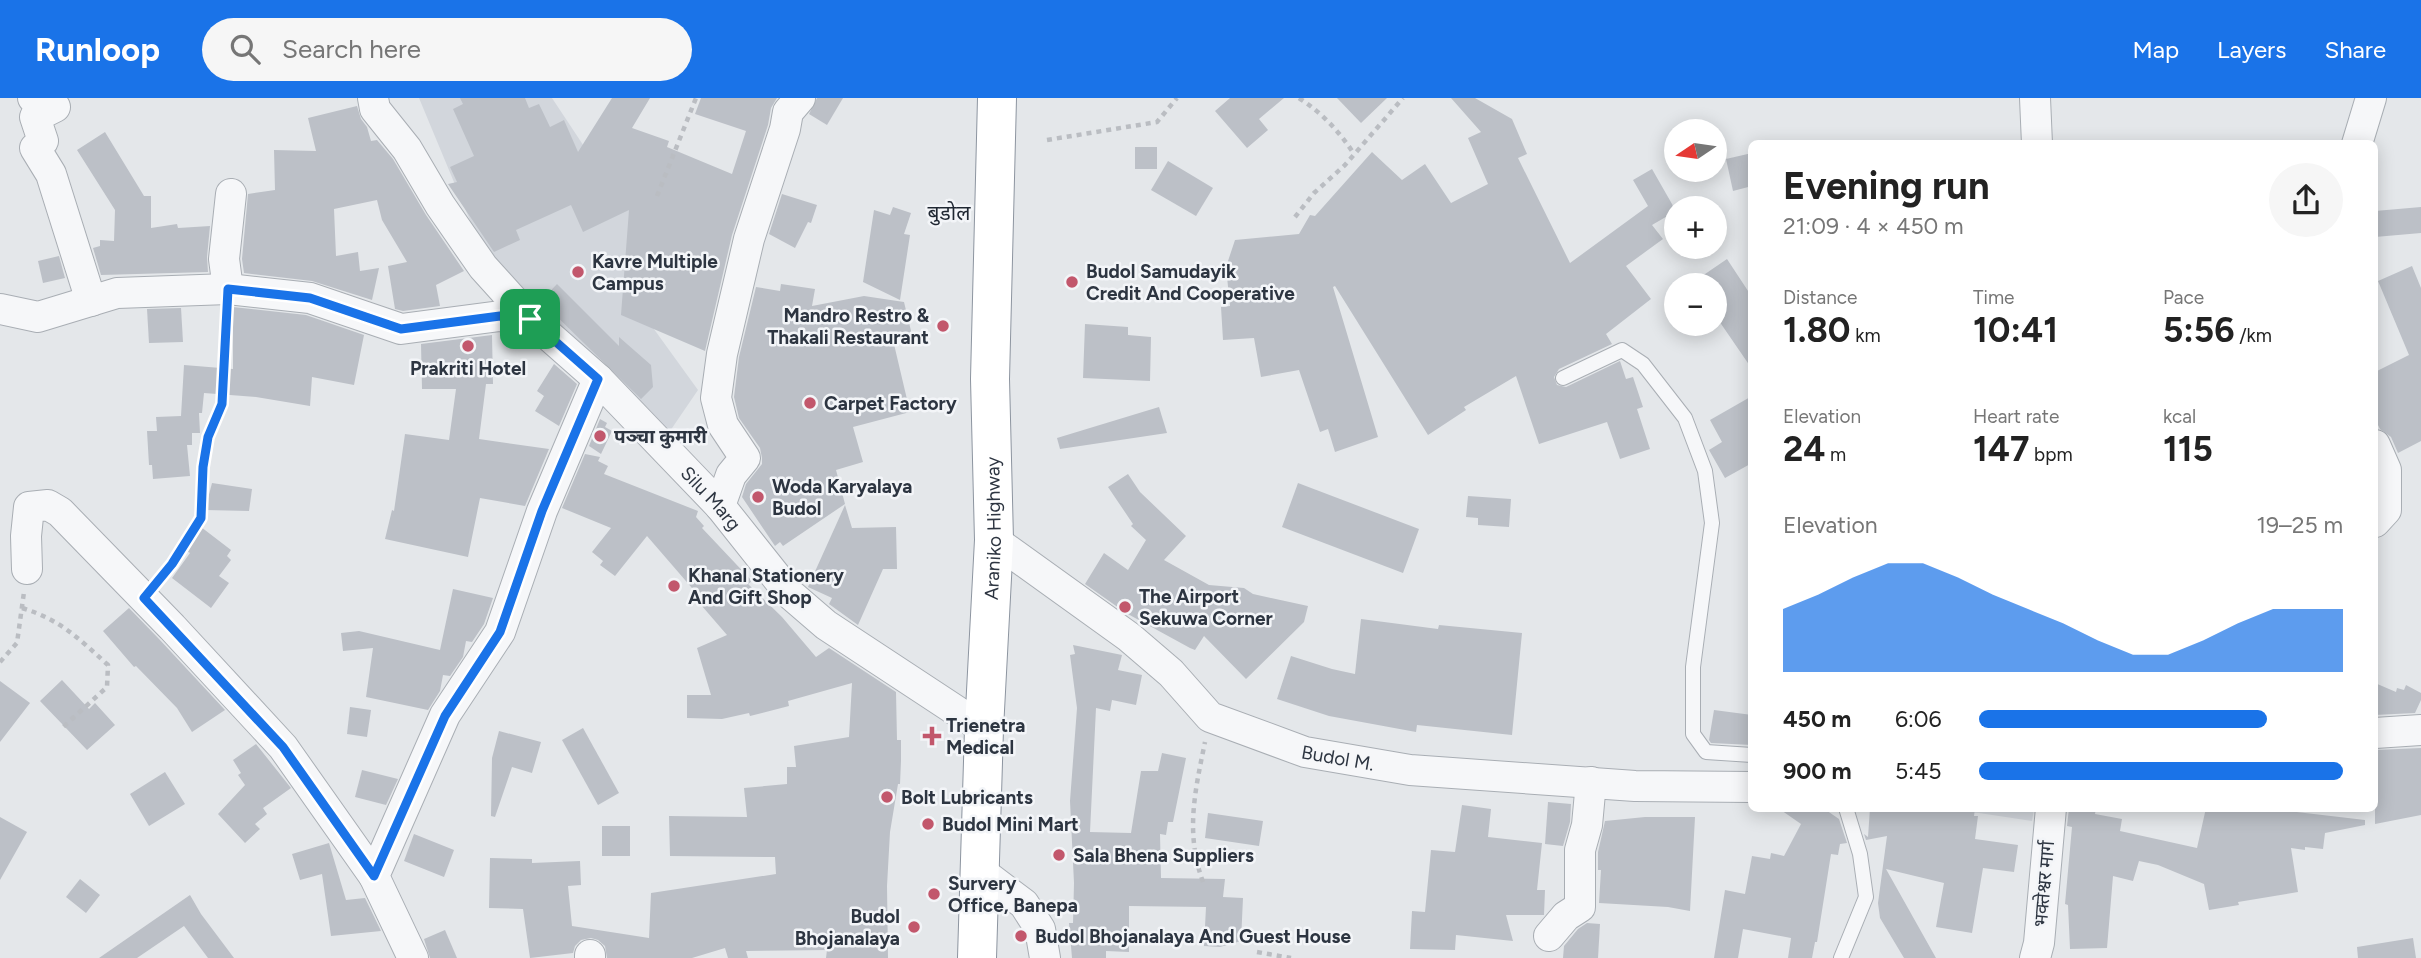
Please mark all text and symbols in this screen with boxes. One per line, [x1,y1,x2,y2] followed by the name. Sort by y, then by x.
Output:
[202,18,692,81] search box
[35,30,160,69] text: Runloop
[226,30,264,68] icon: search
[282,33,421,65] text: Search here
[2132,35,2179,64] text: Map
[2217,35,2286,64] text: Layers
[2324,35,2386,64] text: Share
[1664,119,1727,182] north arrow
[1664,119,1727,336] map controls
[1783,163,1990,209] text: Evening run
[2269,163,2343,237] button: share
[1664,196,1727,259] button: +
[928,200,971,226] district label: बुडोल
[1783,212,1964,240] text: 21:09 · 4 × 450 m
[592,250,718,295] place label: Kavre Multiple Campus
[1086,260,1295,305] place label: Budol Samudayik Credit And Cooperative
[570,264,586,280] marker: Kavre Multiple Campus
[1664,273,1727,336] button: −
[1064,274,1080,290] marker: Budol Samudayik Credit And Cooperative
[1783,286,1857,309] text: Distance
[1973,286,2014,309] text: Time
[2163,286,2204,309] text: Pace
[500,289,560,349] pin
[511,300,549,338] icon: arrive
[767,304,930,349] place label: Mandro Restro & Thakali Restaurant
[1783,309,1851,351] text: 1.80
[1973,309,2058,351] text: 10:41
[2163,309,2235,351] text: 5:56
[935,318,951,334] marker: Mandro Restro & Thakali Restaurant
[1851,324,1881,347] text: km
[2235,324,2272,347] text: /km
[460,338,476,354] marker: Prakriti Hotel
[410,357,526,380] place label: Prakriti Hotel
[824,392,957,415] place label: Carpet Factory
[802,395,818,411] marker: Carpet Factory
[1783,405,1861,428] text: Elevation
[1973,405,2059,428] text: Heart rate
[2163,405,2196,428] text: kcal
[614,425,707,449] place label: पञ्चा कुमारी
[592,428,608,444] marker: पञ्चा कुमारी
[1783,428,1825,470] text: 24
[1973,428,2029,470] text: 147
[2163,428,2213,470] text: 115
[1825,443,1846,466] text: m
[2029,443,2073,466] text: bpm
[979,456,1006,601] street label: Araniko Highway
[676,461,746,535] street label: Silu Marg
[772,475,912,520] place label: Woda Karyalaya Budol
[750,489,766,505] marker: Woda Karyalaya Budol
[1783,511,1878,539] text: Elevation
[2256,511,2343,539] text: 19–25 m
[688,564,844,609] place label: Khanal Stationery And Gift Shop
[666,578,682,594] marker: Khanal Stationery And Gift Shop
[1139,585,1273,630] place label: The Airport Sekuwa Corner
[1117,599,1133,615] marker: The Airport Sekuwa Corner
[1783,705,1851,733] text: 450 m
[1895,705,1942,733] text: 6:06
[946,714,1025,759] place label: Trienetra Medical
[924,728,940,744] marker: Trienetra Medical
[1300,740,1376,775] street label: Budol M.
[1783,757,1852,785] text: 900 m
[1895,757,1942,785] text: 5:45
[901,786,1033,809] place label: Bolt Lubricants
[879,789,895,805] marker: Bolt Lubricants
[942,813,1079,836] place label: Budol Mini Mart
[920,816,936,832] marker: Budol Mini Mart
[2029,839,2059,928] street label: भक्तेश्वर मार्ग
[1073,844,1254,867] place label: Sala Bhena Suppliers
[1051,847,1067,863] marker: Sala Bhena Suppliers
[948,872,1078,917] place label: Survery Office, Banepa
[926,886,942,902] marker: Survery Office, Banepa
[795,905,900,950] place label: Budol Bhojanalaya
[906,919,922,935] marker: Budol Bhojanalaya
[1035,925,1351,948] place label: Budol Bhojanalaya And Guest House
[1013,928,1029,944] marker: Budol Bhojanalaya And Guest House

